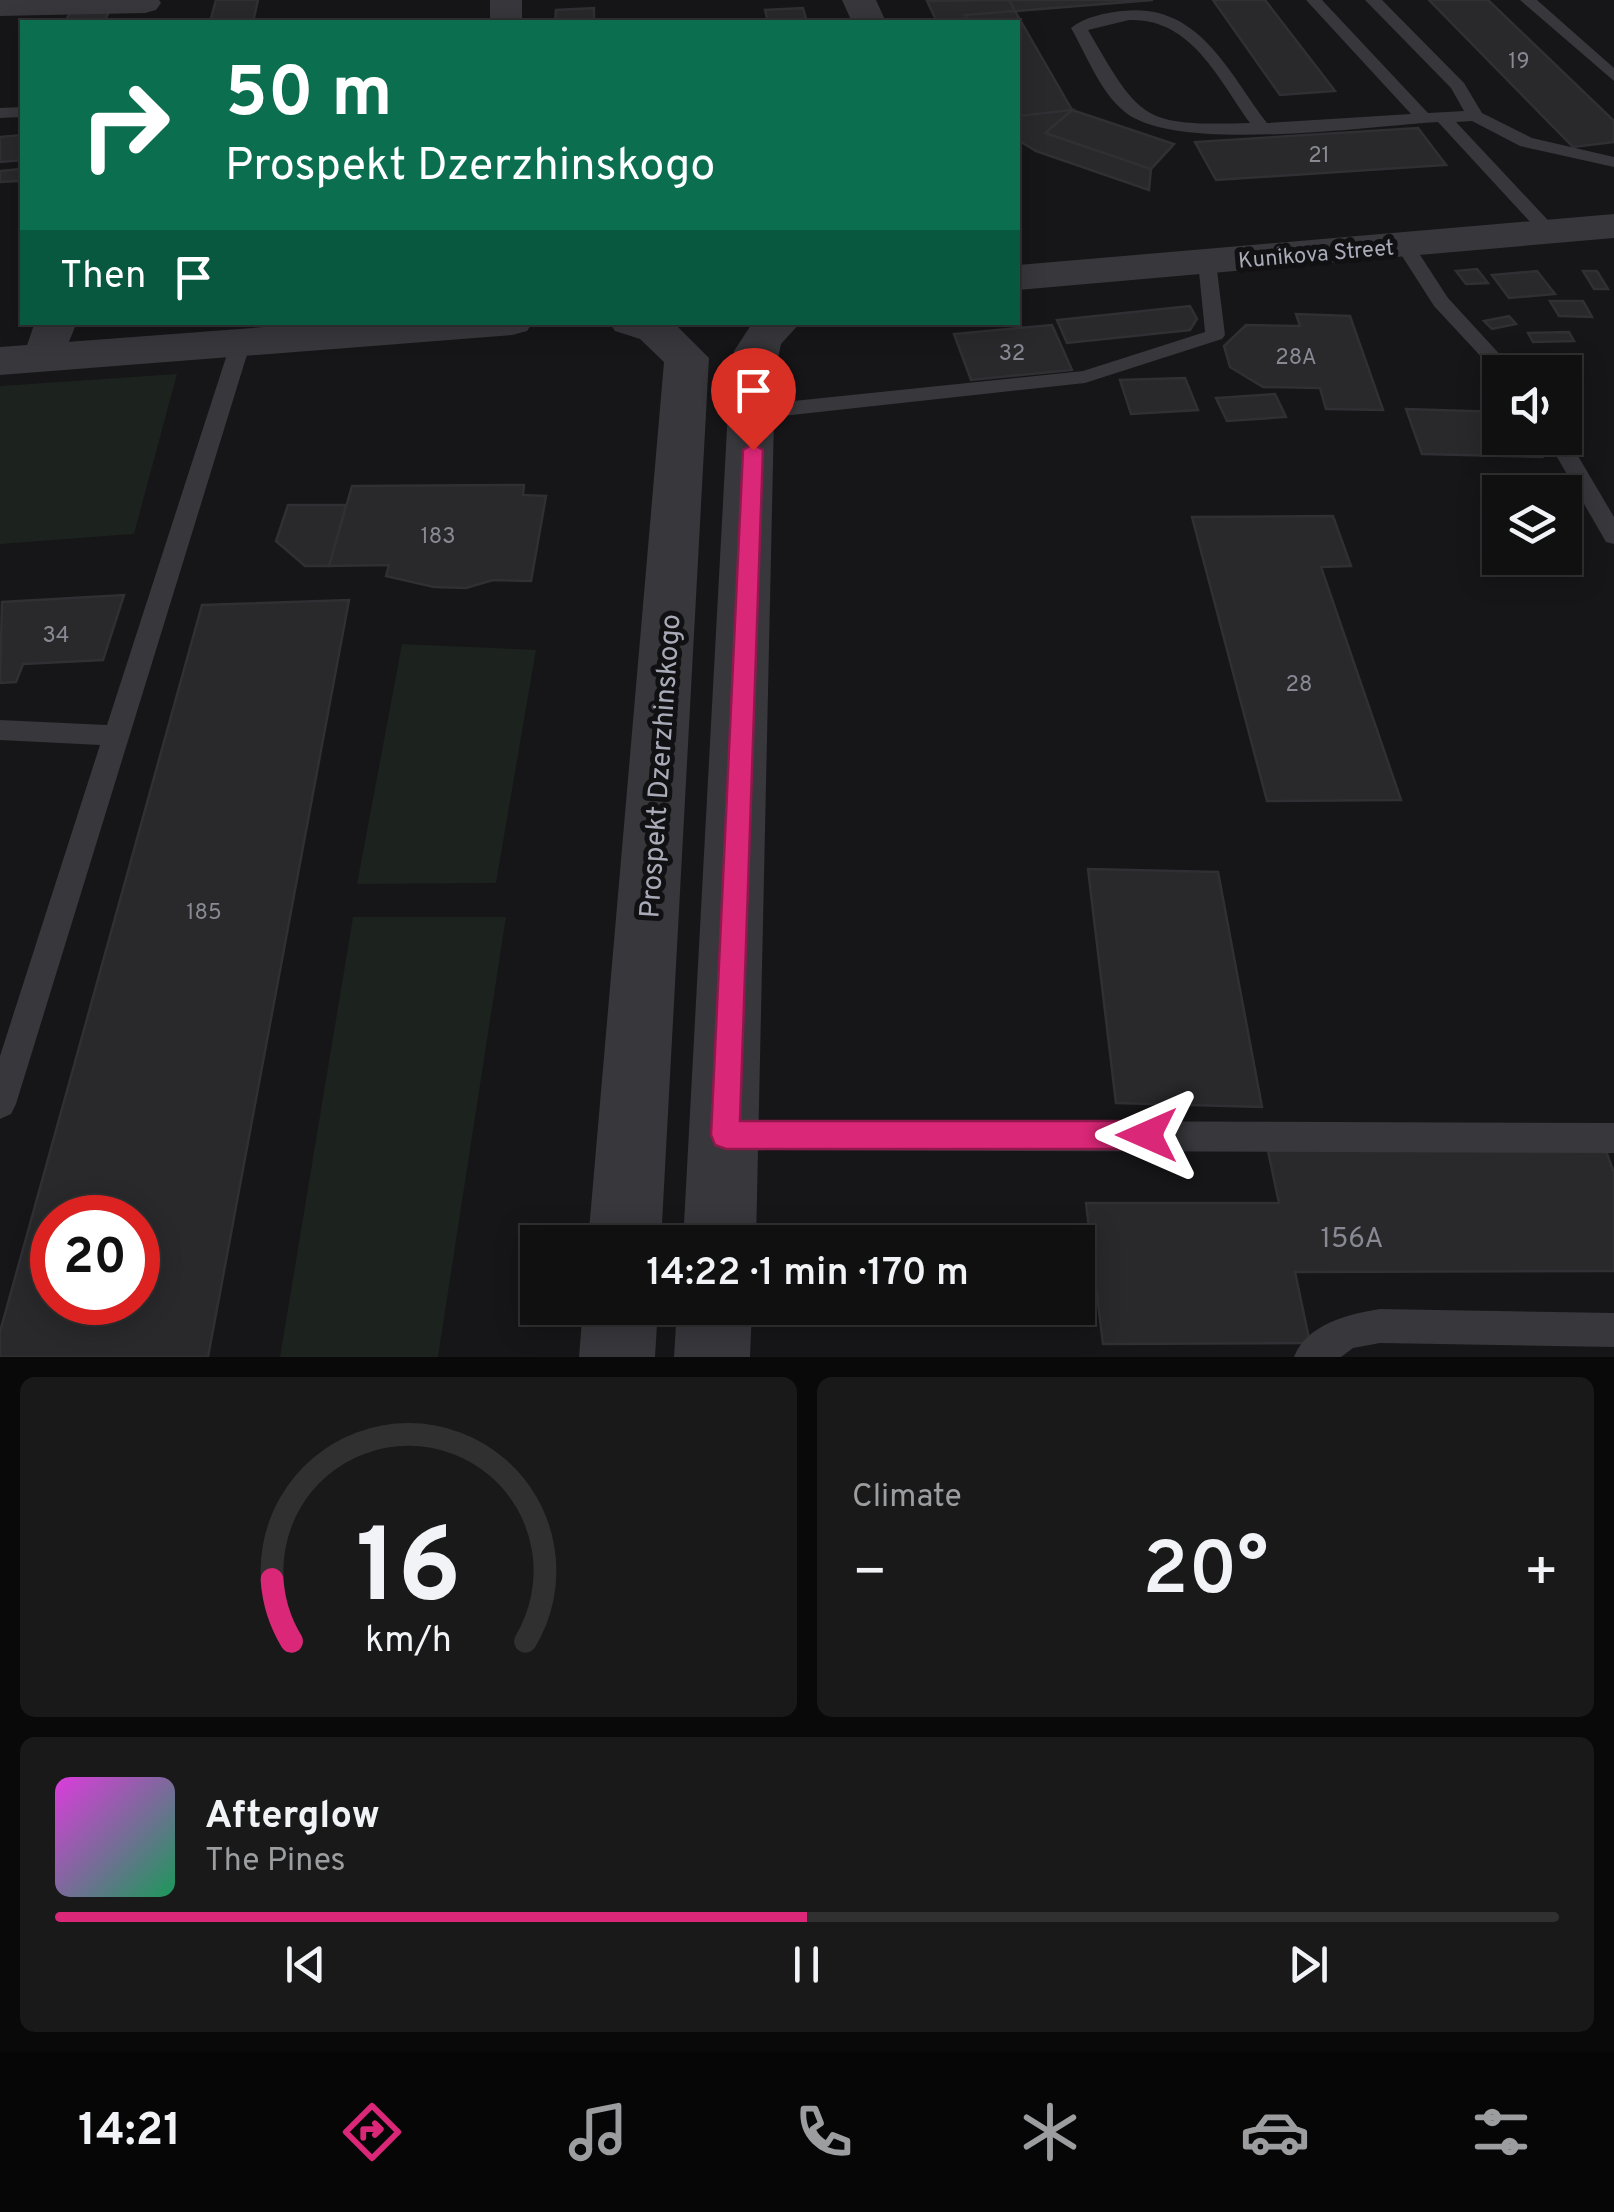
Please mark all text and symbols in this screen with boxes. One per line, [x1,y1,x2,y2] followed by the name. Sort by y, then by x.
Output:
[1508,49,1530,76] house number: 19
[225,52,392,141] text: 50 m
[60,60,190,190] icon: right
[225,139,715,196] text: Prospekt Dzerzhinskogo
[1308,143,1330,170] house number: 21
[1237,235,1395,276] street label: Kunikova Street
[166,250,221,305] icon: arrive
[60,253,146,302] text: Then
[999,341,1025,368] house number: 32
[1275,345,1317,372] house number: 28А
[711,348,796,451] pin
[1482,355,1582,575] map controls
[1482,355,1582,455] button: sound
[726,363,781,418] icon: arrive
[1482,475,1582,575] button: layers
[421,524,455,551] house number: 183
[633,613,691,920] street label: Prospekt Dzerzhinskogo
[43,623,69,650] house number: 34
[1286,672,1312,699] house number: 28
[186,900,222,927] house number: 185
[1095,1083,1199,1187] position arrow
[30,1195,160,1325] speed limit sign: 20
[1321,1222,1384,1258] house number: 156А
[646,1250,969,1299] text: 14:22 · 1 min · 170 m
[852,1478,962,1518] text: Climate
[356,1507,461,1639] text: 16
[1143,1526,1268,1621] text: 20°
[852,1540,887,1610] text: −
[1524,1540,1559,1610] text: +
[365,1619,452,1665] text: km/h
[205,1793,380,1842] text: Afterglow
[205,1842,346,1882] text: The Pines
[278,1937,333,1992] icon: previous
[779,1937,834,1992] icon: pause
[1281,1937,1336,1992] icon: next
[337,2097,407,2167] icon: directions
[563,2097,633,2167] icon: music
[789,2097,859,2167] icon: phone
[1015,2097,1085,2167] icon: climate
[1240,2097,1310,2167] icon: car
[1466,2097,1536,2167] icon: filters
[78,2104,181,2161] text: 14:21

